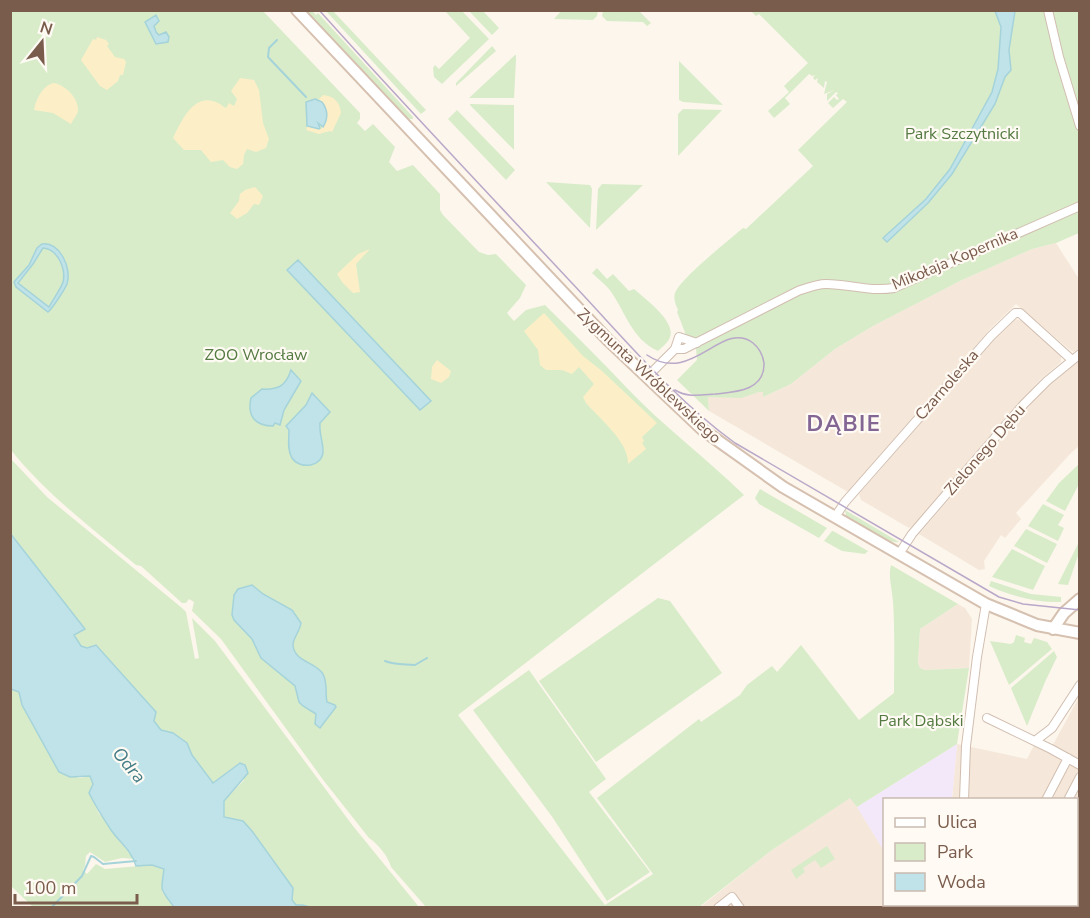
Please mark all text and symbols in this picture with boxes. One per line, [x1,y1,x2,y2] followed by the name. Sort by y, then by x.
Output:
[12,12,72,72] north arrow
[37,16,55,41] text: N
[905,123,1019,145] park label: Park Szczytnicki
[888,222,1022,296] street label: Mikołaja Kopernika
[572,303,726,449] street label: Zygmunta Wróblewskiego
[204,344,308,366] park label: ZOO Wrocław
[910,345,984,425] street label: Czarnoleska
[939,400,1031,500] street label: Zielonego Dębu
[807,409,881,439] district label: DĄBIE
[878,710,964,732] park label: Park Dąbski
[107,742,151,788] water label: Odra
[883,798,1078,906] legend
[937,810,977,834] text: Ulica
[937,840,974,864] text: Park
[15,867,136,905] scale bar
[937,870,986,894] text: Woda
[24,876,76,900] text: 100 m

